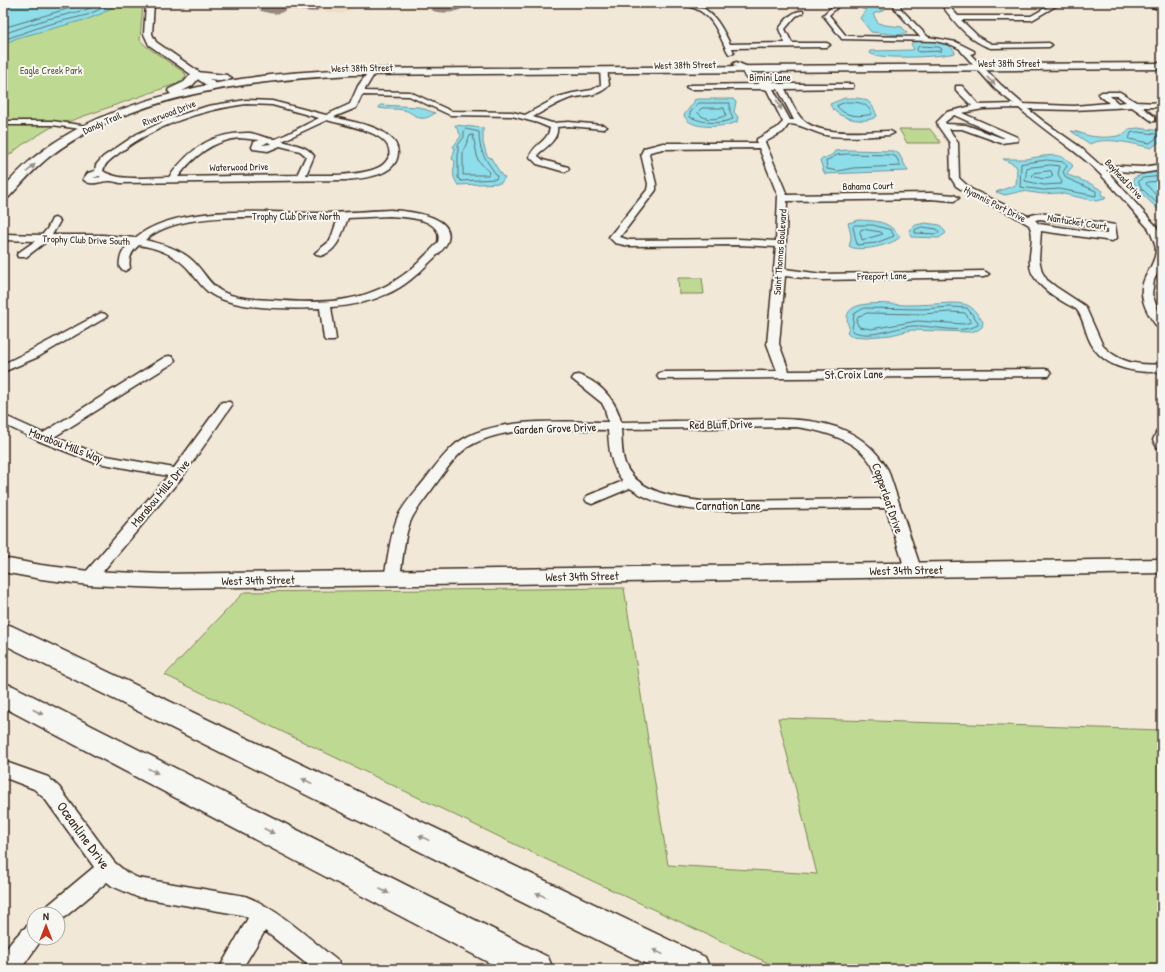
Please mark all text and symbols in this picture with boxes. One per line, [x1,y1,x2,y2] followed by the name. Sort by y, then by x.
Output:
[978,57,1040,70] street label: West 38th Street
[654,58,717,72] street label: West 38th Street
[331,61,394,75] street label: West 38th Street
[20,64,82,77] park label: Eagle Creek Park
[749,71,791,84] street label: Bimini Lane
[986,76,996,86] one-way arrow
[140,97,198,129] street label: Riverwood Drive
[775,100,782,111] one-way arrow
[81,109,124,137] street label: Dandy Trail
[1102,156,1146,202] street label: Bayhead Drive
[209,160,269,174] street label: Waterwood Drive
[26,163,36,173] one-way arrow
[842,179,894,193] street label: Bahama Court
[962,183,1028,225] street label: Hyannis Port Drive
[771,208,789,295] street label: Saint Thomas Boulevard
[252,210,340,223] street label: Trophy Club Drive North
[1046,211,1108,233] street label: Nantucket Court
[42,232,130,248] street label: Trophy Club Drive South
[856,269,907,283] street label: Freeport Lane
[825,365,884,383] street label: St Croix Lane
[689,415,753,433] street label: Red Bluff Drive
[513,418,597,438] street label: Garden Grove Drive
[27,423,105,467] street label: Marabou Mills Way
[127,455,193,530] street label: Marabou Mills Drive
[868,461,908,536] street label: Copperleaf Drive
[695,497,761,514] street label: Carnation Lane
[869,561,944,579] street label: West 34th Street
[545,567,620,585] street label: West 34th Street
[221,571,296,589] street label: West 34th Street
[32,708,43,715] one-way arrow
[147,768,159,774] one-way arrow
[301,778,313,784] one-way arrow
[53,797,115,873] street label: Oceanline Drive
[263,828,274,834] one-way arrow
[418,835,430,841] one-way arrow
[378,887,390,894] one-way arrow
[535,892,547,898] one-way arrow
[26,906,66,946] north arrow
[43,909,49,923] text: N
[652,949,663,955] one-way arrow

